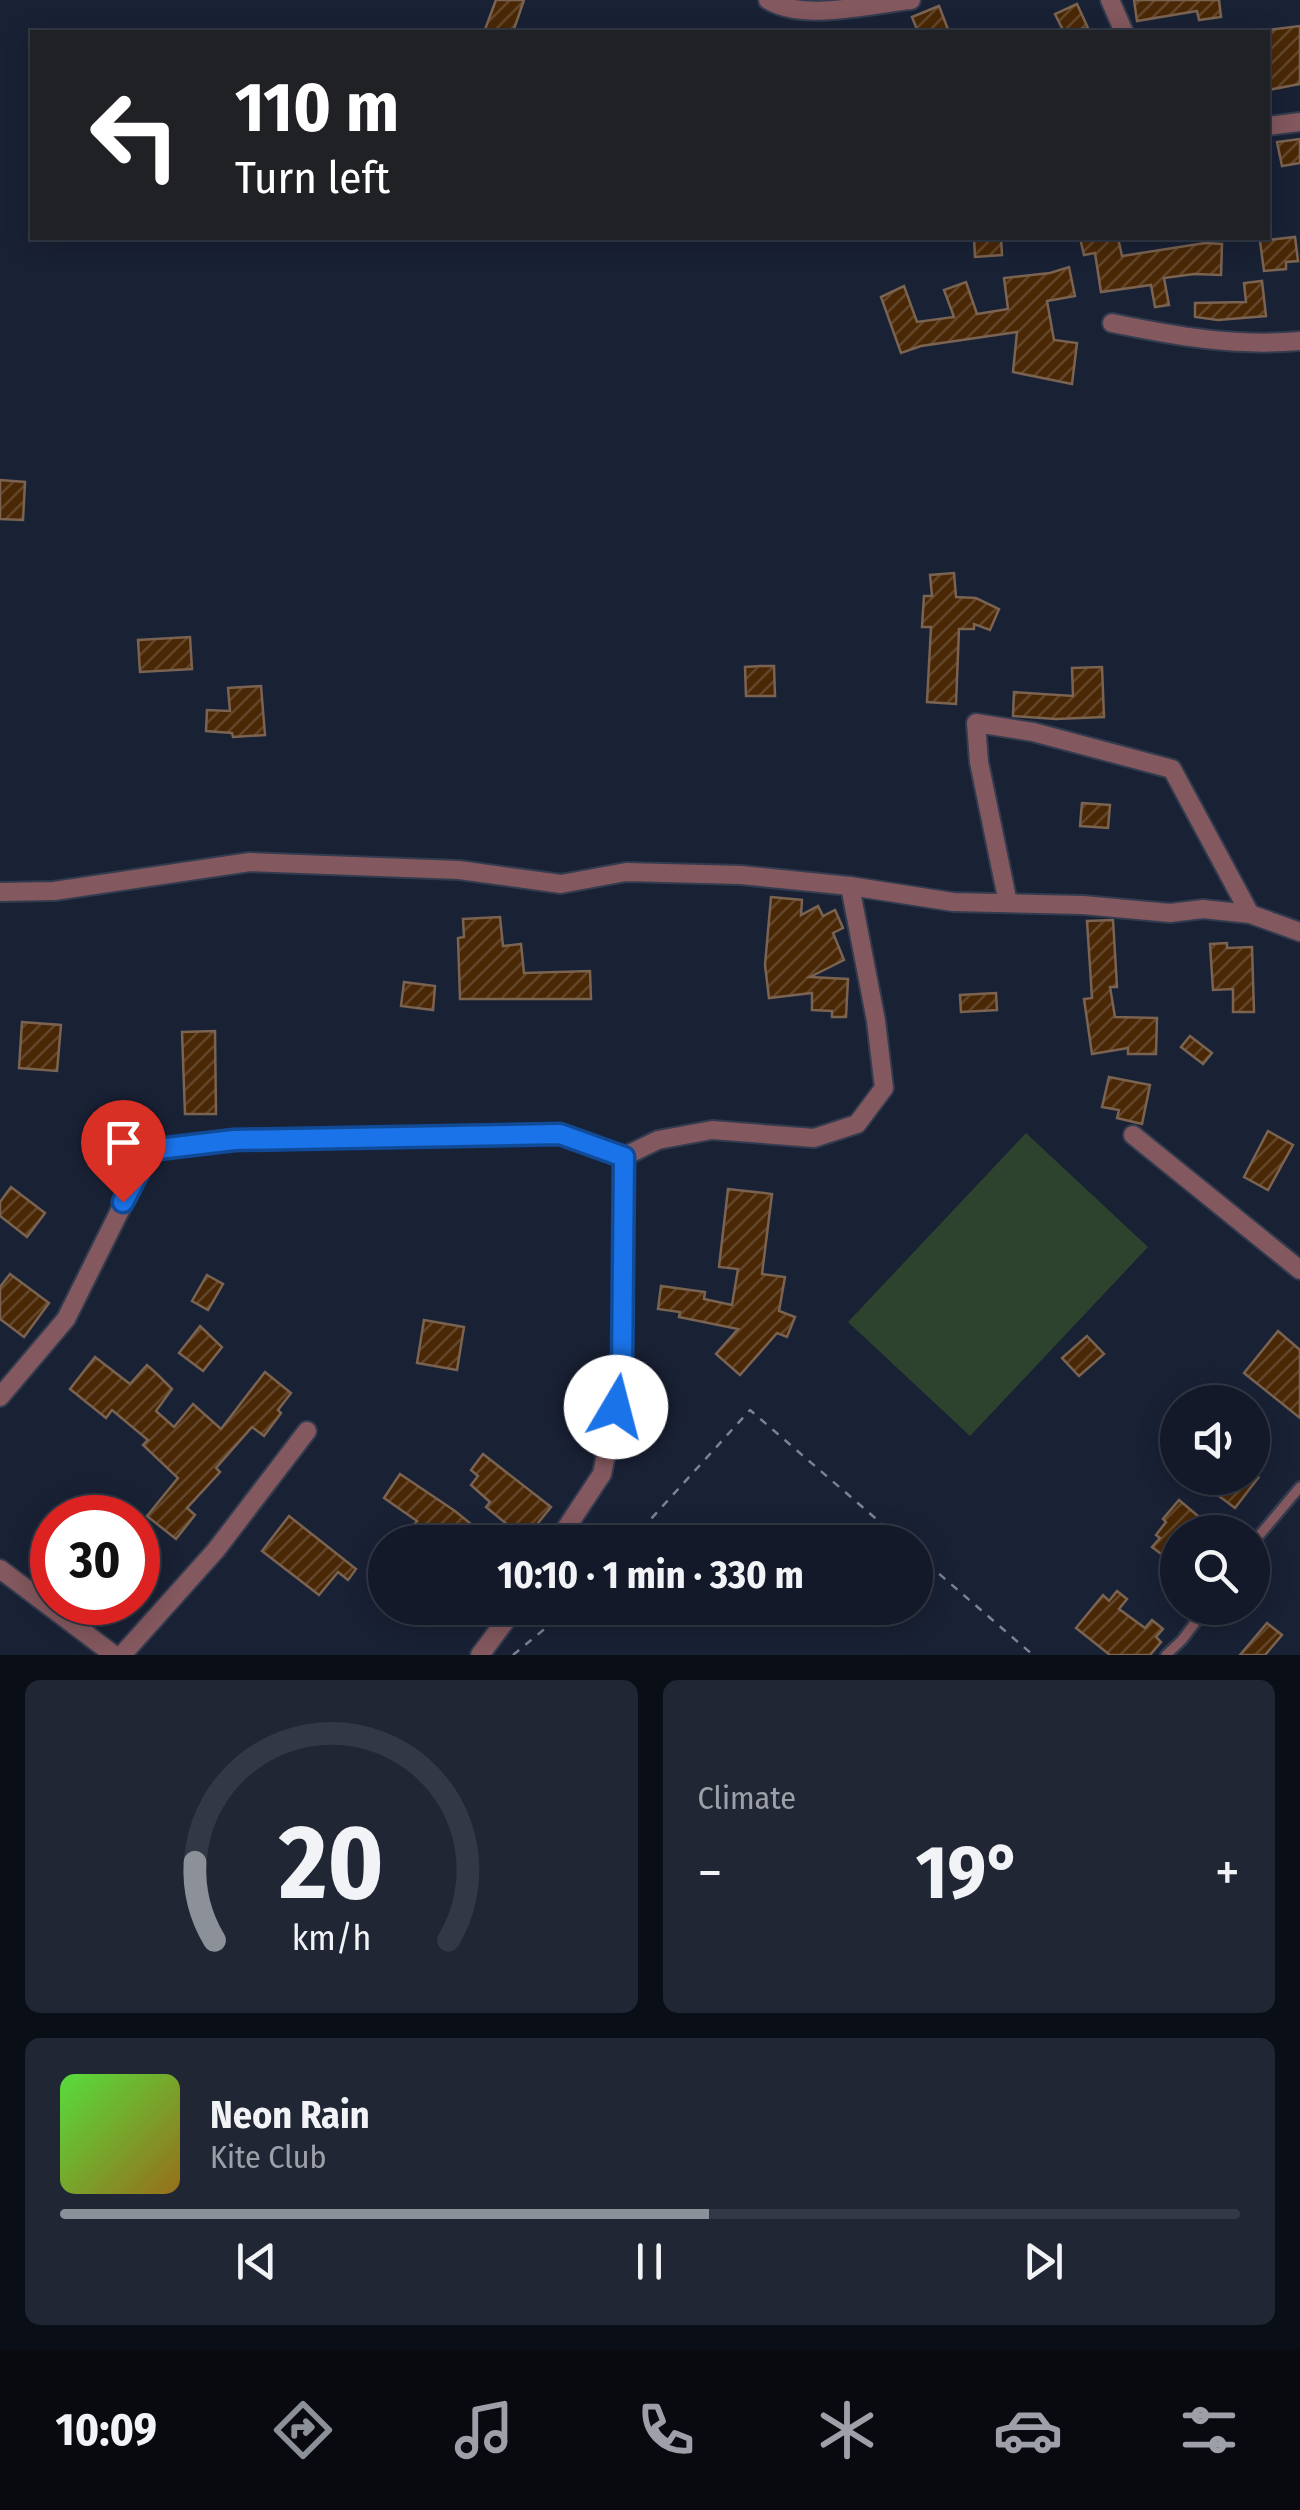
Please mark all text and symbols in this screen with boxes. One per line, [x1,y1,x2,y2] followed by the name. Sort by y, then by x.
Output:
[235,66,399,150] text: 110 m
[70,70,200,200] icon: left
[235,151,390,205] text: Turn left
[81,1100,166,1203] pin
[96,1115,151,1170] icon: arrive
[564,1355,668,1459] position arrow
[1160,1385,1270,1625] map controls
[1160,1385,1270,1495] button: sound
[30,1495,160,1625] speed limit sign: 30
[1160,1515,1270,1625] button: search
[497,1552,804,1598] text: 10:10 · 1 min · 330 m
[698,1779,796,1817] text: Climate
[278,1801,384,1926] text: 20
[916,1828,1021,1918] text: 19°
[698,1840,722,1906] text: −
[1215,1840,1240,1906] text: +
[291,1917,371,1959] text: km/h
[210,2092,370,2138] text: Neon Rain
[210,2138,326,2176] text: Kite Club
[229,2234,284,2289] icon: previous
[622,2234,677,2289] icon: pause
[1016,2234,1071,2289] icon: next
[268,2395,338,2465] icon: directions
[449,2395,519,2465] icon: music
[631,2395,701,2465] icon: phone
[812,2395,882,2465] icon: climate
[993,2395,1063,2465] icon: car
[1174,2395,1244,2465] icon: filters
[56,2403,157,2457] text: 10:09

